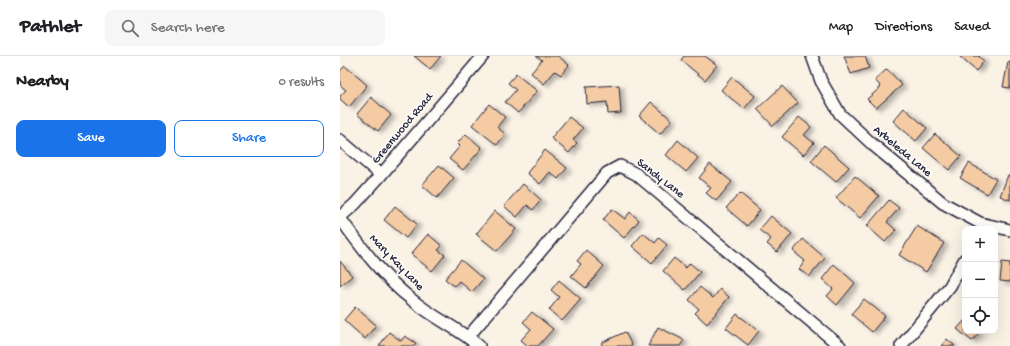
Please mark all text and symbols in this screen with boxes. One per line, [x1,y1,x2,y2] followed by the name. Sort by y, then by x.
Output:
[105,10,385,46] search box
[20,16,81,39] text: Pathlet
[119,17,141,39] icon: search
[151,19,225,37] text: Search here
[829,19,853,36] text: Map
[875,19,932,36] text: Directions
[954,19,990,36] text: Saved
[16,72,69,92] text: Nearby
[278,75,324,90] text: 0 results
[369,90,437,167] street label: Greenwood Road
[16,120,166,157] button: Save
[174,120,324,157] button: Share
[870,123,935,181] street label: Arbeleda Lane
[633,156,687,202] street label: Sandy Lane
[962,226,998,334] map controls
[962,226,998,262] button: +
[366,232,427,295] street label: Mary Kay Lane
[962,262,998,298] button: −
[962,298,998,334] button: locate

